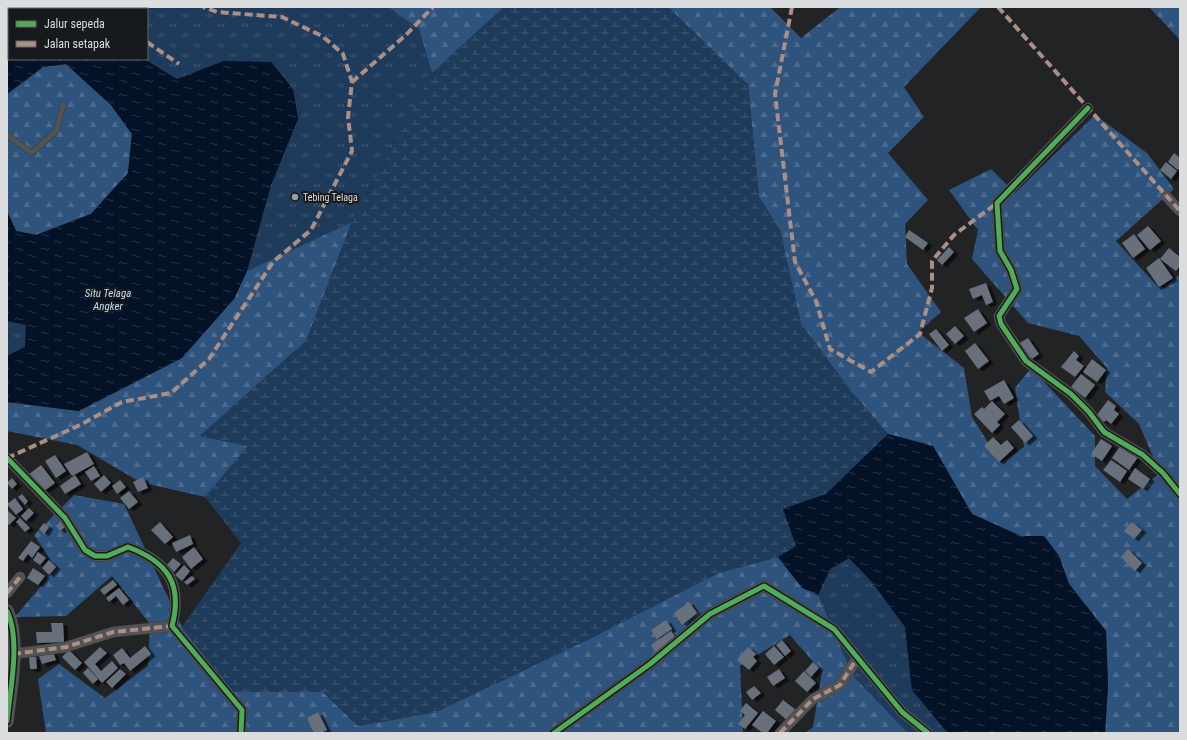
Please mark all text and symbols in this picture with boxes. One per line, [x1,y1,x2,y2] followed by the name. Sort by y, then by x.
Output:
[8,8,148,60] legend
[44,17,105,31] text: Jalur sepeda
[44,37,111,51] text: Jalan setapak
[290,192,300,202] marker: Tebing Telaga
[303,192,358,203] place label: Tebing Telaga
[85,287,131,313] water label: Situ Telaga Angker

